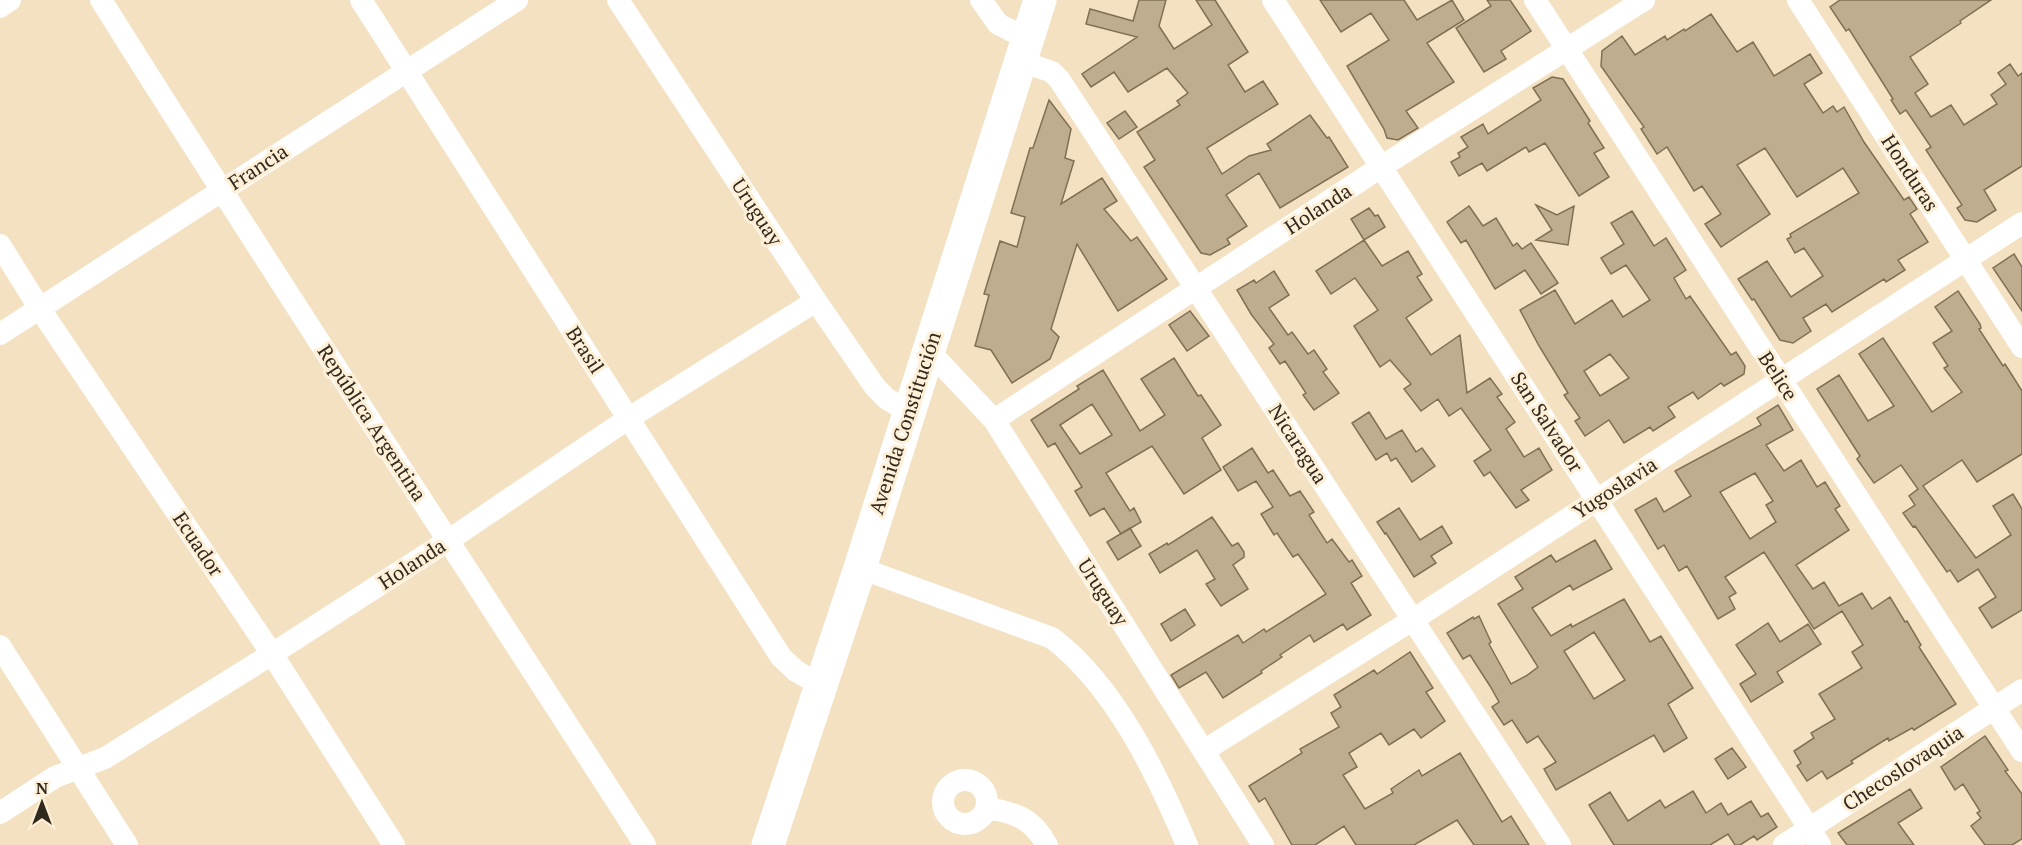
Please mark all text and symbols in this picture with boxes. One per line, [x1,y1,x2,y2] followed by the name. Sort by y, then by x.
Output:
[1876,129,1945,216] street label: Honduras
[223,137,293,196] street label: Francia
[726,173,790,251] street label: Uruguay
[1279,177,1356,240] street label: Holanda
[560,321,611,378] street label: Brasil
[862,328,947,518] street label: Avenida Constitución
[312,339,433,506] street label: República Argentina
[1753,346,1804,405] street label: Belice
[1505,366,1590,477] street label: San Salvador
[1263,399,1334,489] street label: Nicaragua
[1567,450,1662,525] street label: Yugoslavia
[167,506,230,582] street label: Ecuador
[373,532,450,595] street label: Holanda
[1072,553,1136,631] street label: Uruguay
[1837,718,1968,817] street label: Checoslovaquia
[12,773,72,833] north arrow
[36,777,48,799] text: N

